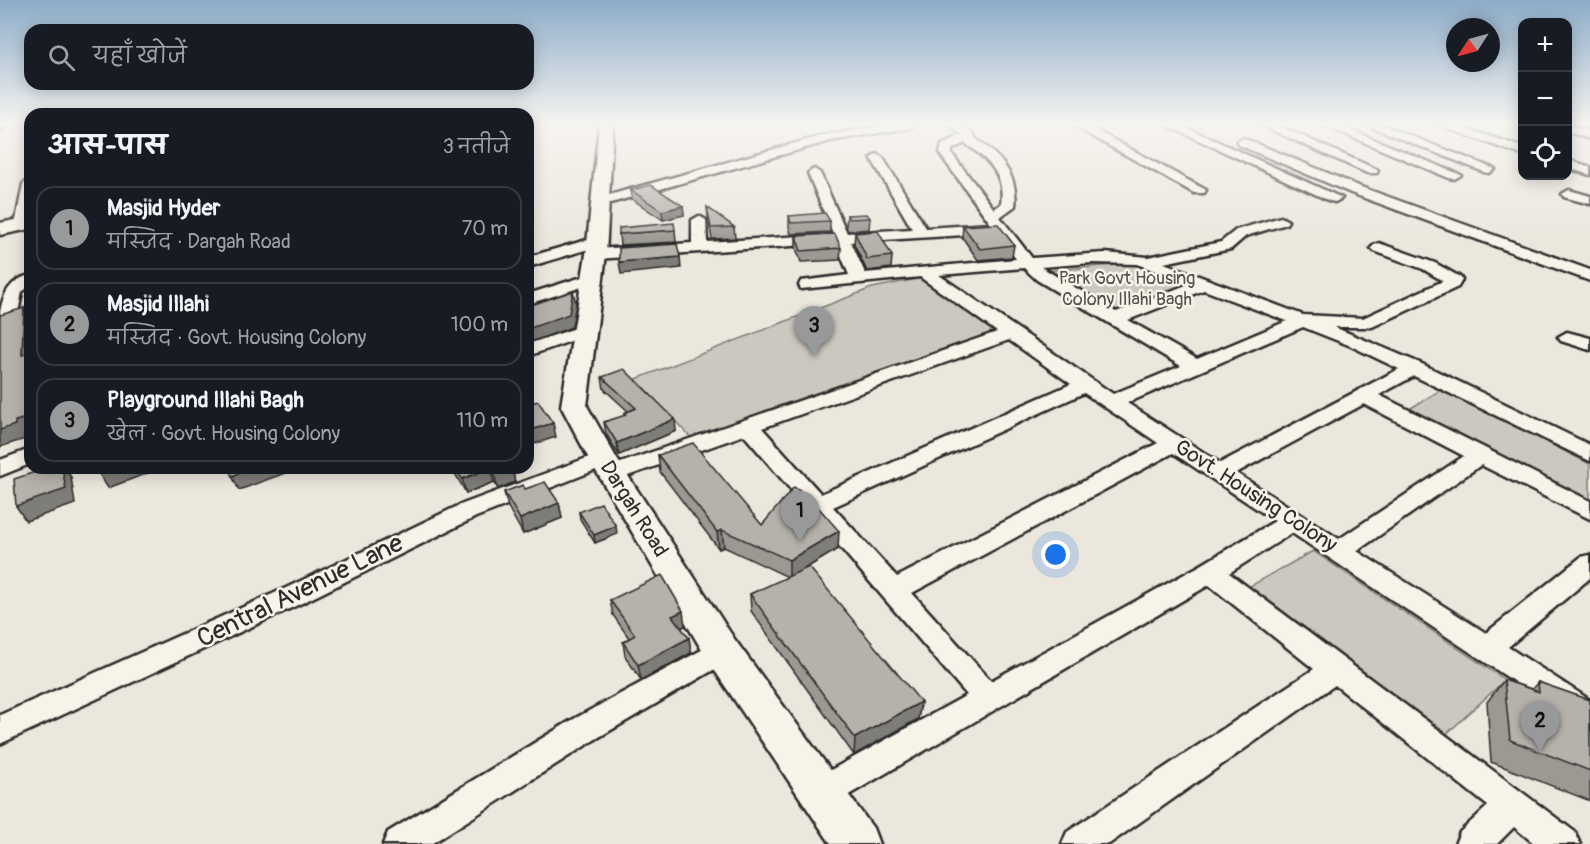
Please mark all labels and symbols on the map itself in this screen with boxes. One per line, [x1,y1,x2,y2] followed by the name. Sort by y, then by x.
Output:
[1446,18,1500,72] north arrow
[1059,267,1195,311] park label: Park Govt Housing Colony Illahi Bagh
[794,306,834,356] pin: 3
[1170,433,1342,559] street label: Govt. Housing Colony
[594,456,674,562] street label: Dargah Road
[780,492,820,541] pin: 1
[192,527,409,655] street label: Central Avenue Lane
[1041,540,1070,569] your location
[1520,702,1560,751] pin: 2

